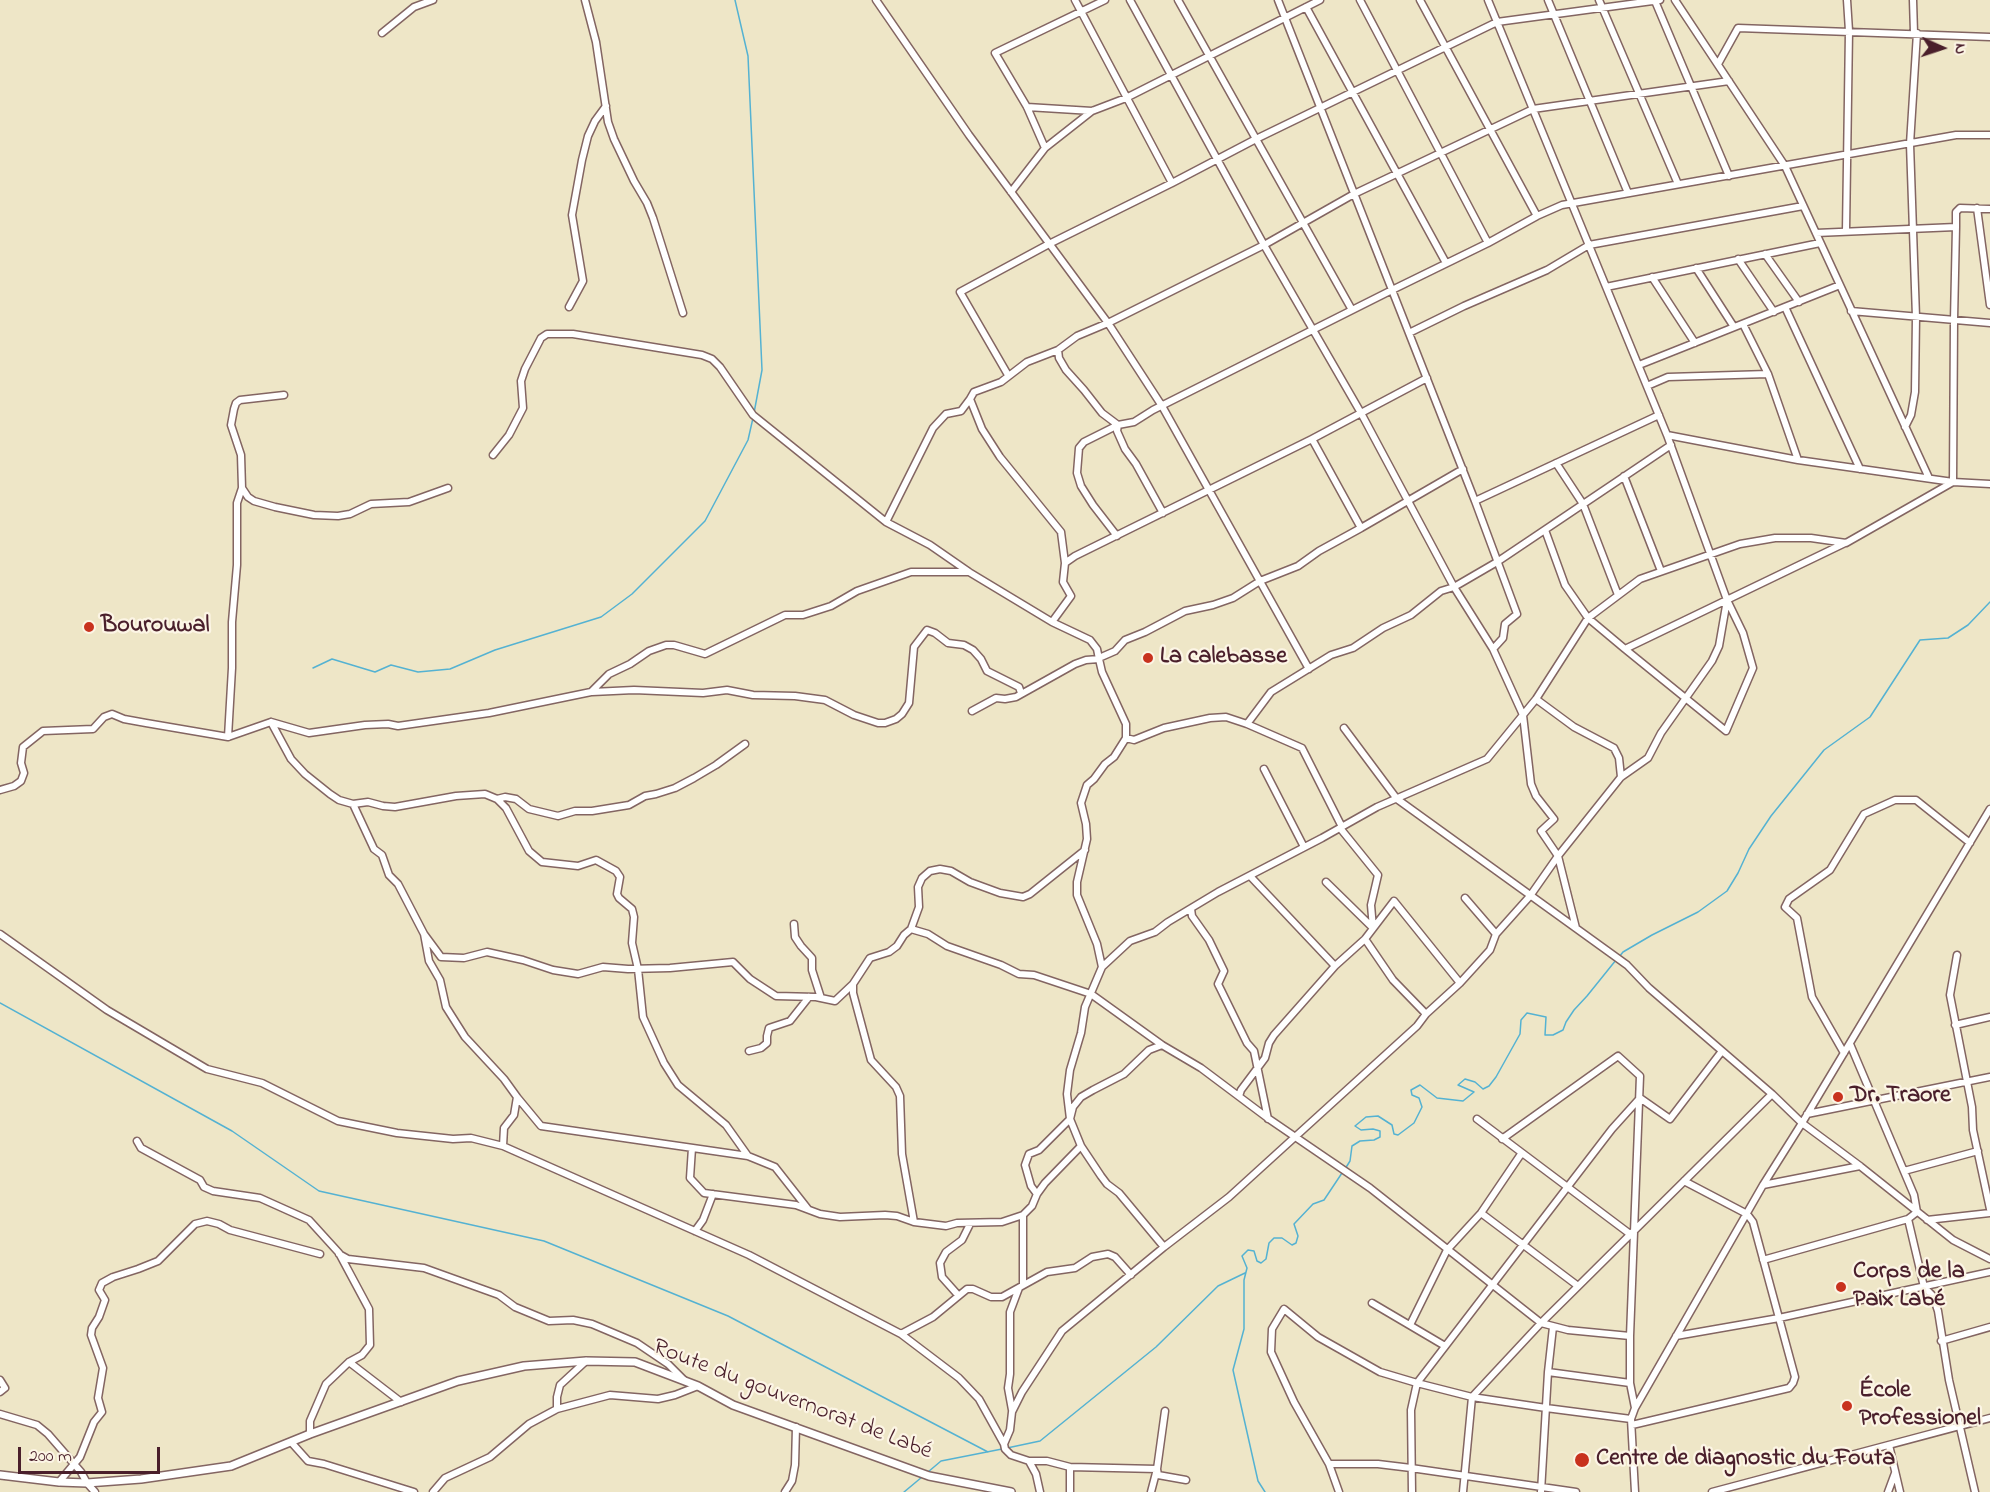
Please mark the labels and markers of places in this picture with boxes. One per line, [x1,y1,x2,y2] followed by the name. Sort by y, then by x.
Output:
[101,613,210,641] place label: Bourouwal
[82,620,96,634] marker: Bourouwal
[1160,644,1287,672] place label: La calebasse
[1141,651,1155,665] marker: La calebasse
[1850,1083,1951,1111] place label: Dr. Traore
[1831,1090,1845,1104] marker: Dr. Traore
[1853,1259,1965,1315] place label: Corps de la Paix Labé
[1834,1280,1848,1294] marker: Corps de la Paix Labé
[1859,1378,1981,1434] place label: École Professionel
[1840,1399,1854,1413] marker: École Professionel
[1596,1446,1895,1474] place label: Centre de diagnostic du Fouta
[1573,1451,1591,1469] marker: Centre de diagnostic du Fouta

